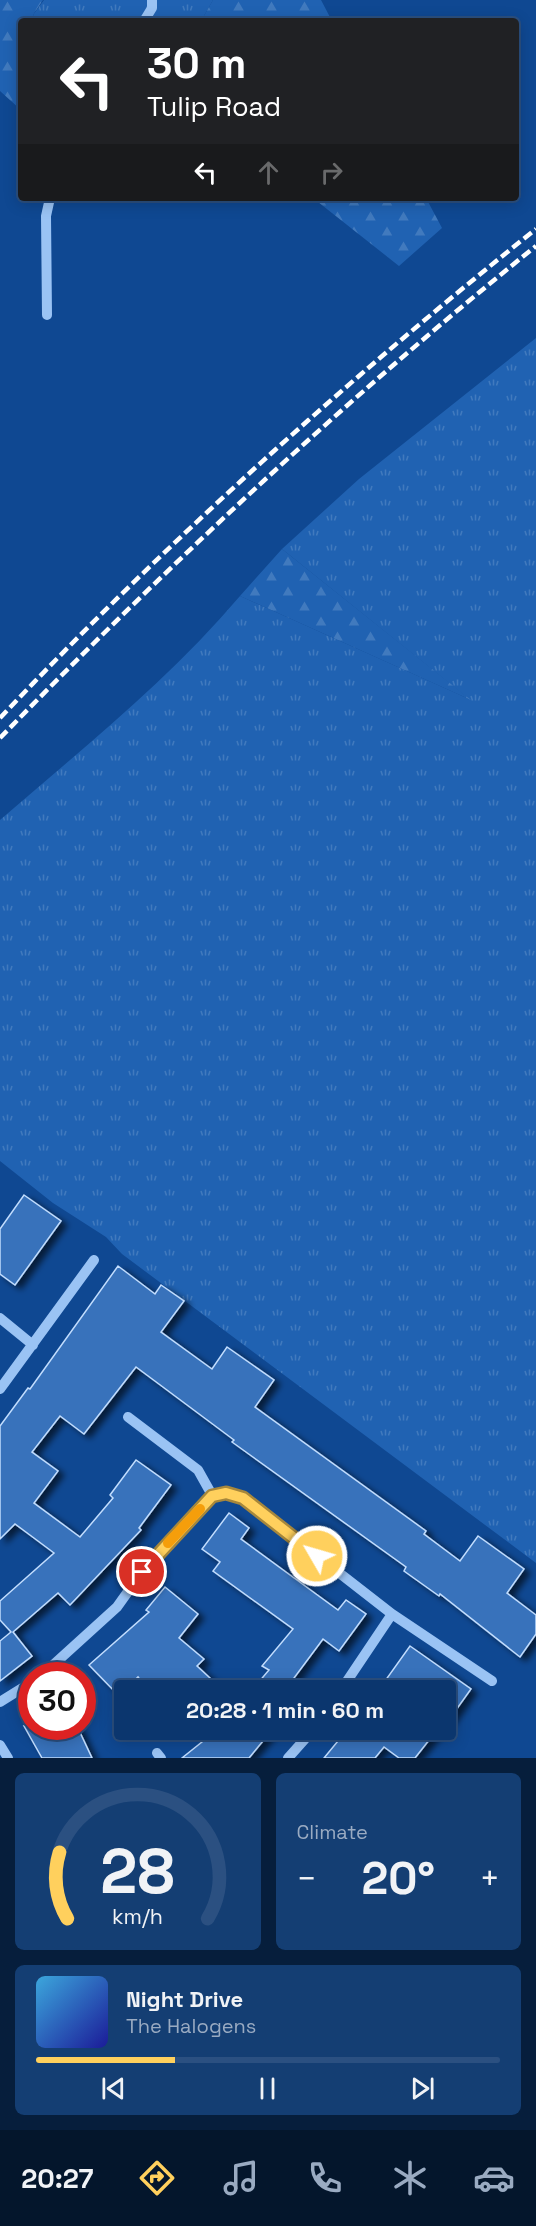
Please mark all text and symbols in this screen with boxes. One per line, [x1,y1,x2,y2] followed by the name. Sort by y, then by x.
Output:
[147,37,246,90] text: 30 m
[48,42,126,120] icon: left
[147,89,281,124] text: Tulip Road
[189,156,222,189] icon: left
[252,156,285,189] icon: ahead
[315,156,348,189] icon: right
[285,1524,349,1588] position arrow
[116,1546,167,1597] pin
[125,1555,158,1588] icon: arrive
[18,1662,96,1740] speed limit sign: 30
[186,1696,384,1724] text: 20:28 · 1 min · 60 m
[297,1819,368,1845] text: Climate
[100,1832,175,1911] text: 28
[361,1850,435,1907] text: 20°
[297,1858,317,1900] text: −
[480,1858,500,1900] text: +
[112,1903,163,1930] text: km/h
[126,1985,243,2013] text: Night Drive
[126,2013,256,2039] text: The Halogens
[97,2072,130,2105] icon: previous
[251,2072,284,2105] icon: pause
[406,2072,439,2105] icon: next
[136,2157,178,2199] icon: directions
[220,2157,262,2199] icon: music
[304,2157,346,2199] icon: phone
[389,2157,431,2199] icon: climate
[473,2157,515,2199] icon: car
[21,2161,93,2196] text: 20:27

